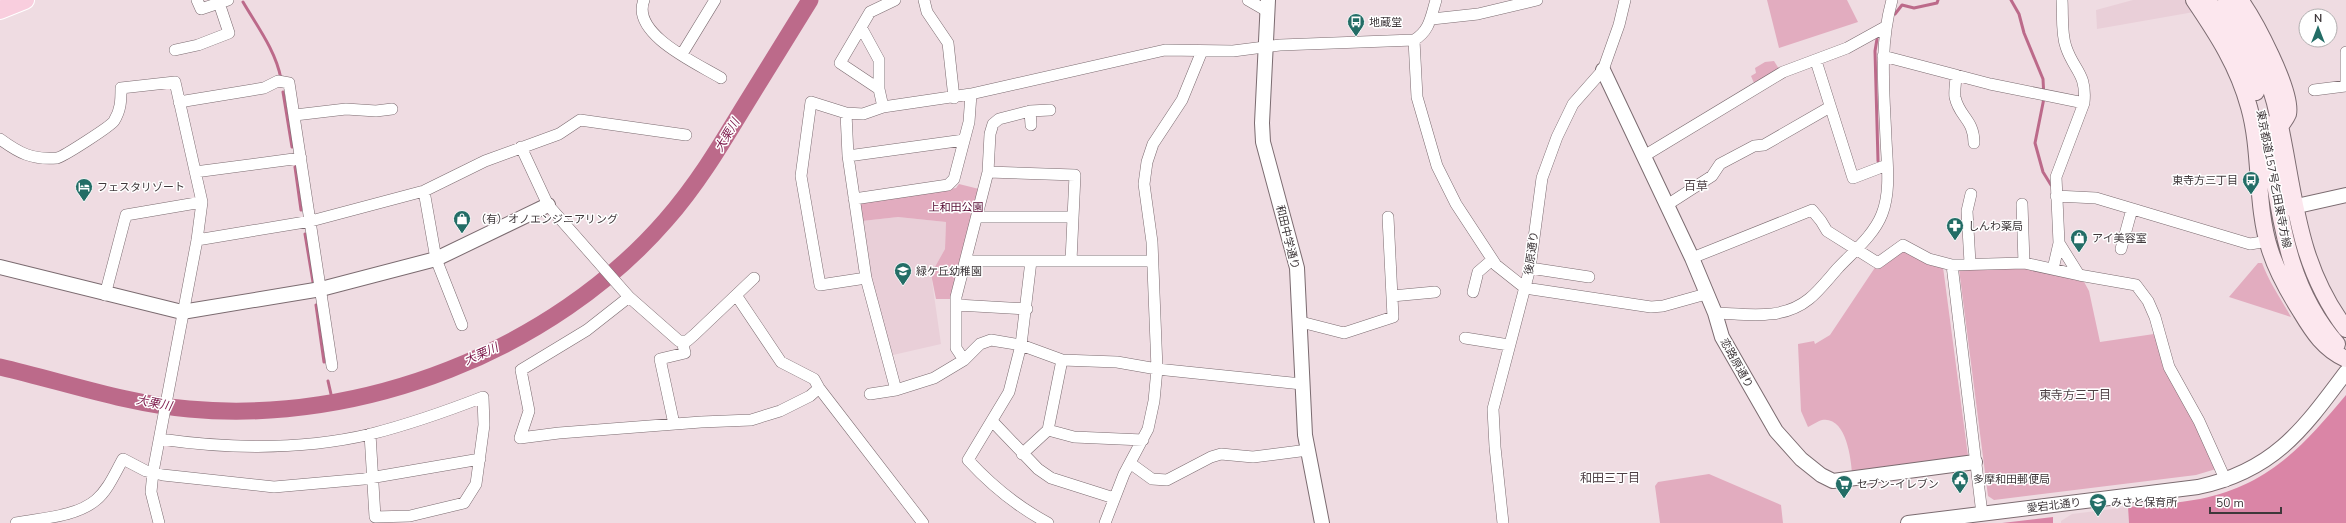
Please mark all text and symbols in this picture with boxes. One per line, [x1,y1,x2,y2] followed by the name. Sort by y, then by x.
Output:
[2298,8,2338,48] north arrow
[2314,11,2322,26] text: N
[1346,12,1366,37] bus stop icon: 地蔵堂
[1369,15,1402,30] place label: 地蔵堂
[2253,109,2294,250] street label: 東京都道157号乞田東寺方線
[711,114,744,155] water label: 大栗川
[2241,170,2261,195] bus stop icon: 東寺方三丁目
[2172,173,2238,188] place label: 東寺方三丁目
[74,177,94,202] hotel icon: フェスタリゾート
[1684,178,1708,194] district label: 百草
[97,180,185,195] place label: フェスタリゾート
[929,200,984,215] park label: 上和田公園
[1272,203,1303,271] street label: 和田中学通り
[452,209,472,234] shop icon: （有）オノエンジニアリング
[475,212,618,227] place label: （有）オノエンジニアリング
[1945,216,1965,241] pharmacy icon: しんわ薬局
[1968,219,2023,234] place label: しんわ薬局
[2069,228,2089,253] shop icon: アイ美容室
[1521,230,1542,276] street label: 後原通り
[2092,231,2146,246] place label: アイ美容室
[893,261,913,286] school or university icon: 緑ケ丘幼稚園
[916,264,982,279] place label: 緑ケ丘幼稚園
[1717,336,1756,391] street label: 恋路原通り
[461,339,503,369] water label: 大栗川
[2039,387,2111,403] district label: 東寺方三丁目
[135,392,175,415] water label: 大栗川
[1950,469,1970,494] public building icon: 多摩和田郵便局
[1580,470,1640,486] district label: 和田三丁目
[1973,472,2050,487] place label: 多摩和田郵便局
[1834,474,1854,499] supermarket icon: セブン-イレブン
[1857,477,1939,492] place label: セブン-イレブン
[2210,489,2281,515] scale bar
[2088,492,2108,517] school or university icon: みさと保育所
[2026,495,2082,516] street label: 愛宕北通り
[2111,495,2178,510] place label: みさと保育所
[2216,495,2244,511] text: 50 m

